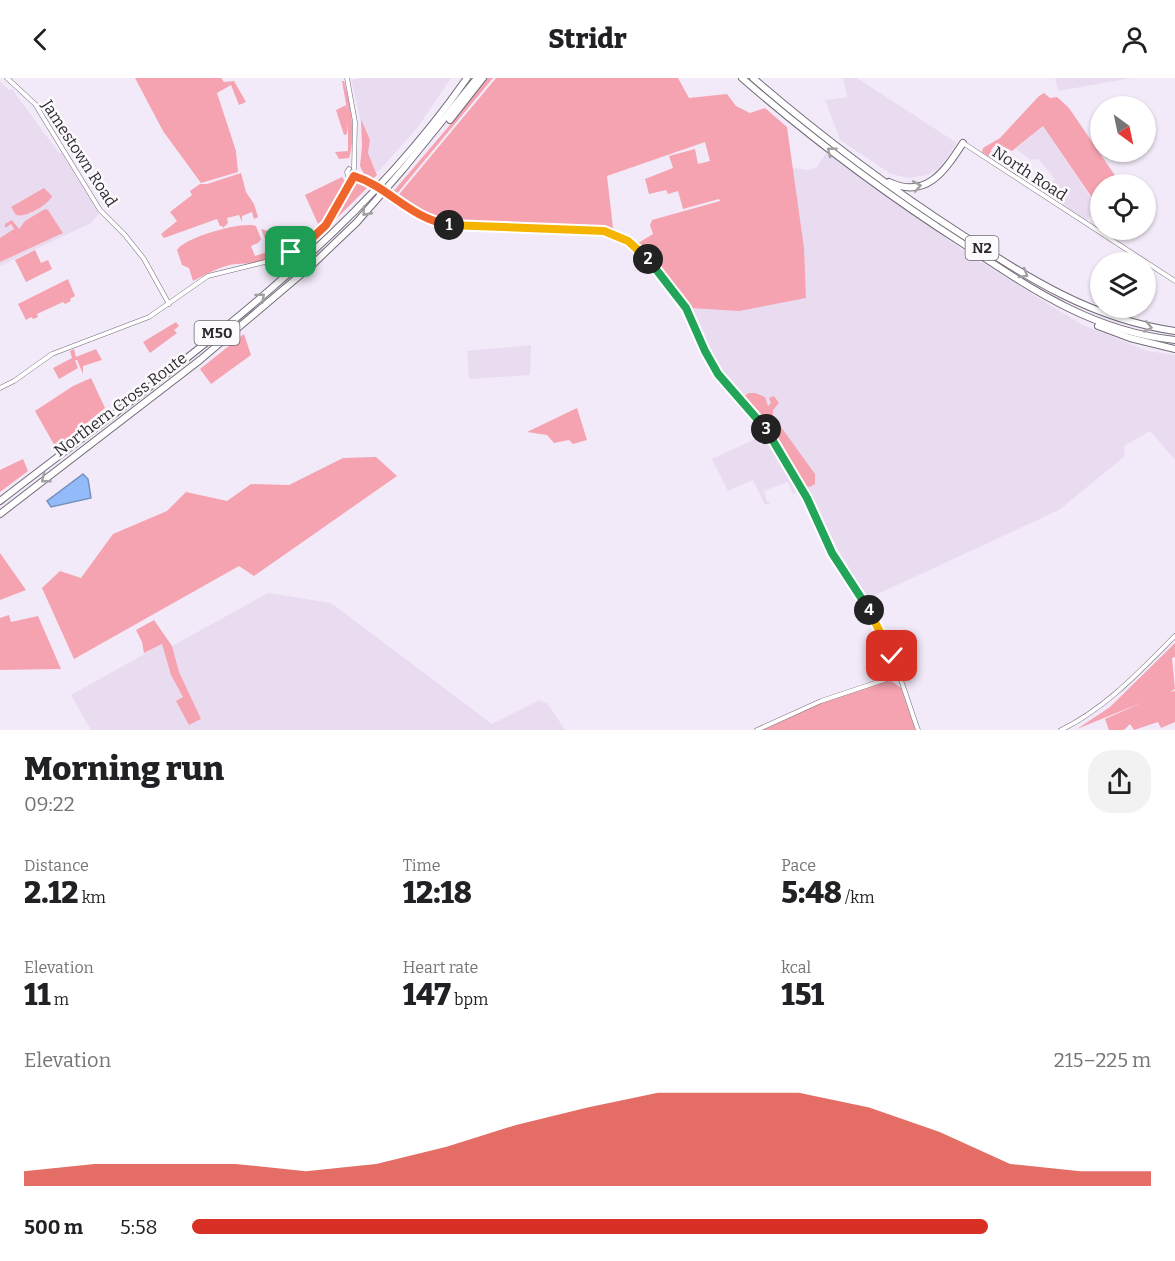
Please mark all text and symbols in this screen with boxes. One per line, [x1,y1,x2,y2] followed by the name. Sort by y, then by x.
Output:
[24,23,57,56] icon: back
[548,23,627,55] text: Stridr
[1118,23,1151,56] icon: person
[37,95,121,211] street label: Jamestown Road
[1090,96,1156,162] north arrow
[1090,96,1156,318] map controls
[989,142,1071,205] street label: North Road
[826,147,837,158] one-way arrow
[1090,174,1156,240] button: locate
[912,180,922,192] one-way arrow
[362,205,373,216] one-way arrow
[434,210,464,240] pin: 1
[446,215,452,234] text: 1
[265,226,316,277] pin
[274,235,307,268] icon: arrive
[966,236,998,260] road number: N2
[633,244,663,274] pin: 2
[643,249,653,268] text: 2
[1090,252,1156,318] button: layers
[1018,266,1028,278] one-way arrow
[254,293,265,304] one-way arrow
[1142,320,1152,333] one-way arrow
[194,321,240,345] road number: M50
[50,348,190,460] street label: Northern Cross Route
[751,414,781,444] pin: 3
[761,419,771,438] text: 3
[41,471,52,482] one-way arrow
[854,595,884,625] pin: 4
[864,600,874,619] text: 4
[866,630,917,681] pin
[875,639,908,672] icon: check
[24,749,224,789] text: Morning run
[1088,750,1151,813] button: share
[24,792,75,816] text: 09:22
[24,856,89,875] text: Distance
[403,856,440,875] text: Time
[781,856,816,875] text: Pace
[24,875,78,911] text: 2.12
[403,875,472,911] text: 12:18
[781,875,842,911] text: 5:48
[78,888,106,907] text: km
[842,888,874,907] text: /km
[24,958,94,977] text: Elevation
[403,958,478,977] text: Heart rate
[781,958,811,977] text: kcal
[24,977,51,1013] text: 11
[403,977,451,1013] text: 147
[781,977,824,1013] text: 151
[51,990,69,1009] text: m
[451,990,488,1009] text: bpm
[24,1048,111,1072] text: Elevation
[1054,1048,1151,1072] text: 215–225 m
[24,1215,83,1239] text: 500 m
[120,1215,158,1239] text: 5:58

